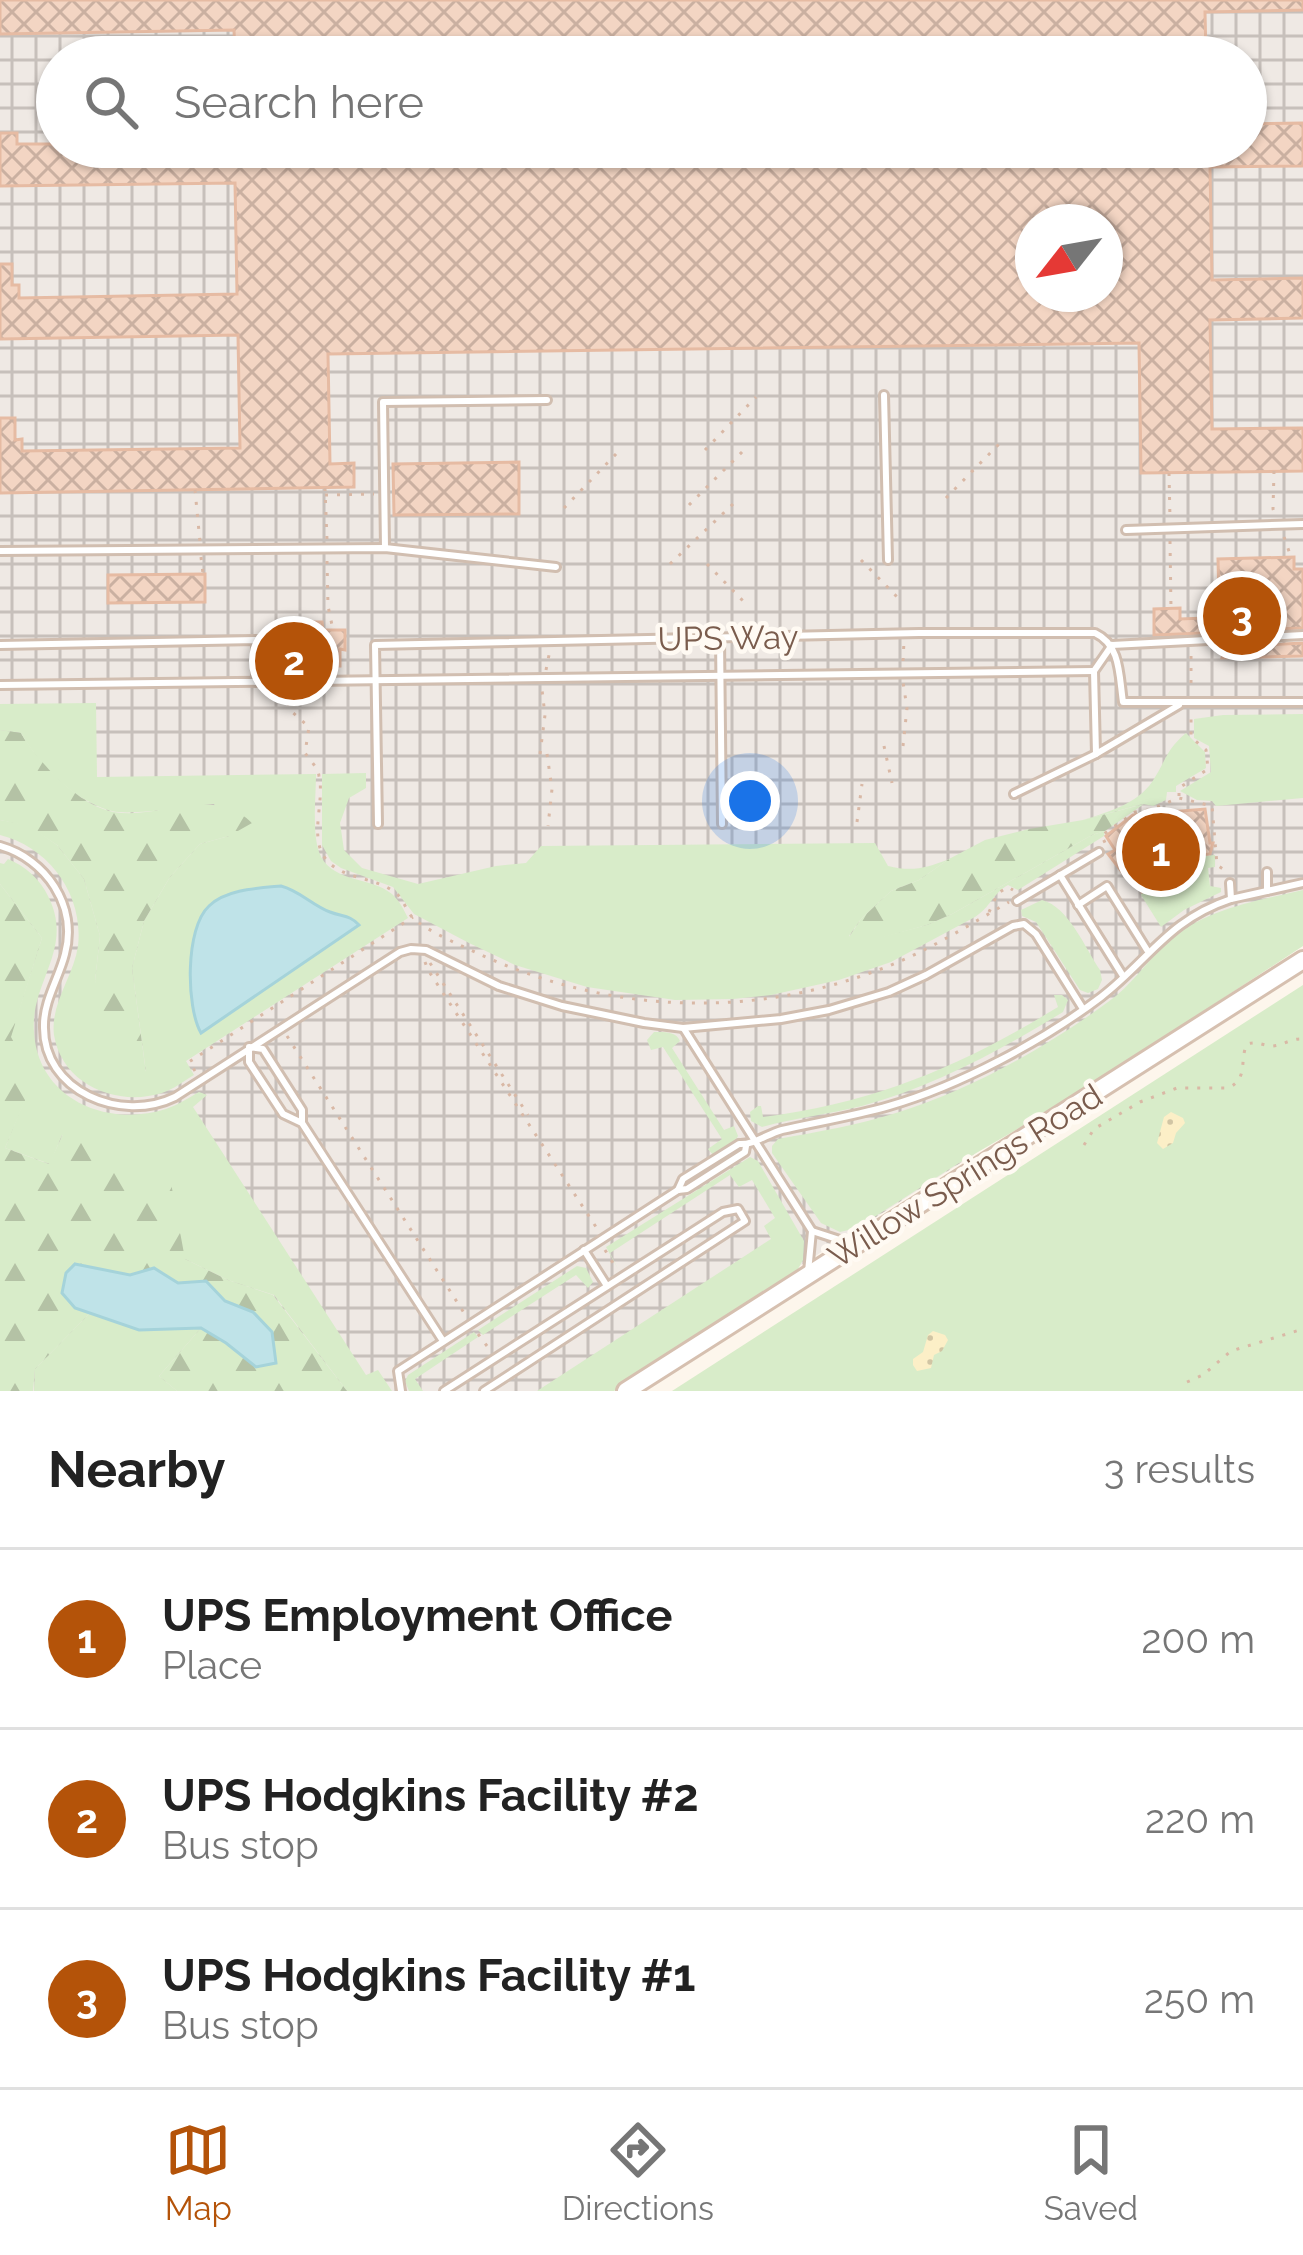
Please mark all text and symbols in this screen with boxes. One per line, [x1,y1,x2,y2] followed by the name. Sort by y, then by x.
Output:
[36,36,1267,168] search box
[78,69,144,135] icon: search
[174,76,424,129] text: Search here
[1015,204,1123,312] north arrow
[1203,571,1281,661] pin: 3
[255,616,333,706] pin: 2
[657,617,799,659] street label: UPS Way
[720,771,780,831] your location
[1122,807,1200,897] pin: 1
[821,1076,1109,1276] street label: Willow Springs Road
[48,1439,225,1499] text: Nearby
[1104,1446,1255,1492] text: 3 results
[162,1589,672,1642] text: UPS Employment Office
[77,1616,97,1662] text: 1
[1141,1616,1255,1662] text: 200 m
[162,1642,262,1688] text: Place
[162,1769,699,1822] text: UPS Hodgkins Facility #2
[76,1796,98,1842] text: 2
[1145,1796,1255,1842] text: 220 m
[162,1822,319,1868] text: Bus stop
[162,1949,695,2002] text: UPS Hodgkins Facility #1
[76,1976,98,2022] text: 3
[1144,1976,1255,2022] text: 250 m
[162,2002,319,2048] text: Bus stop
[165,2117,232,2228] tab: Map
[562,2117,714,2228] tab: Directions
[1044,2117,1138,2228] tab: Saved

